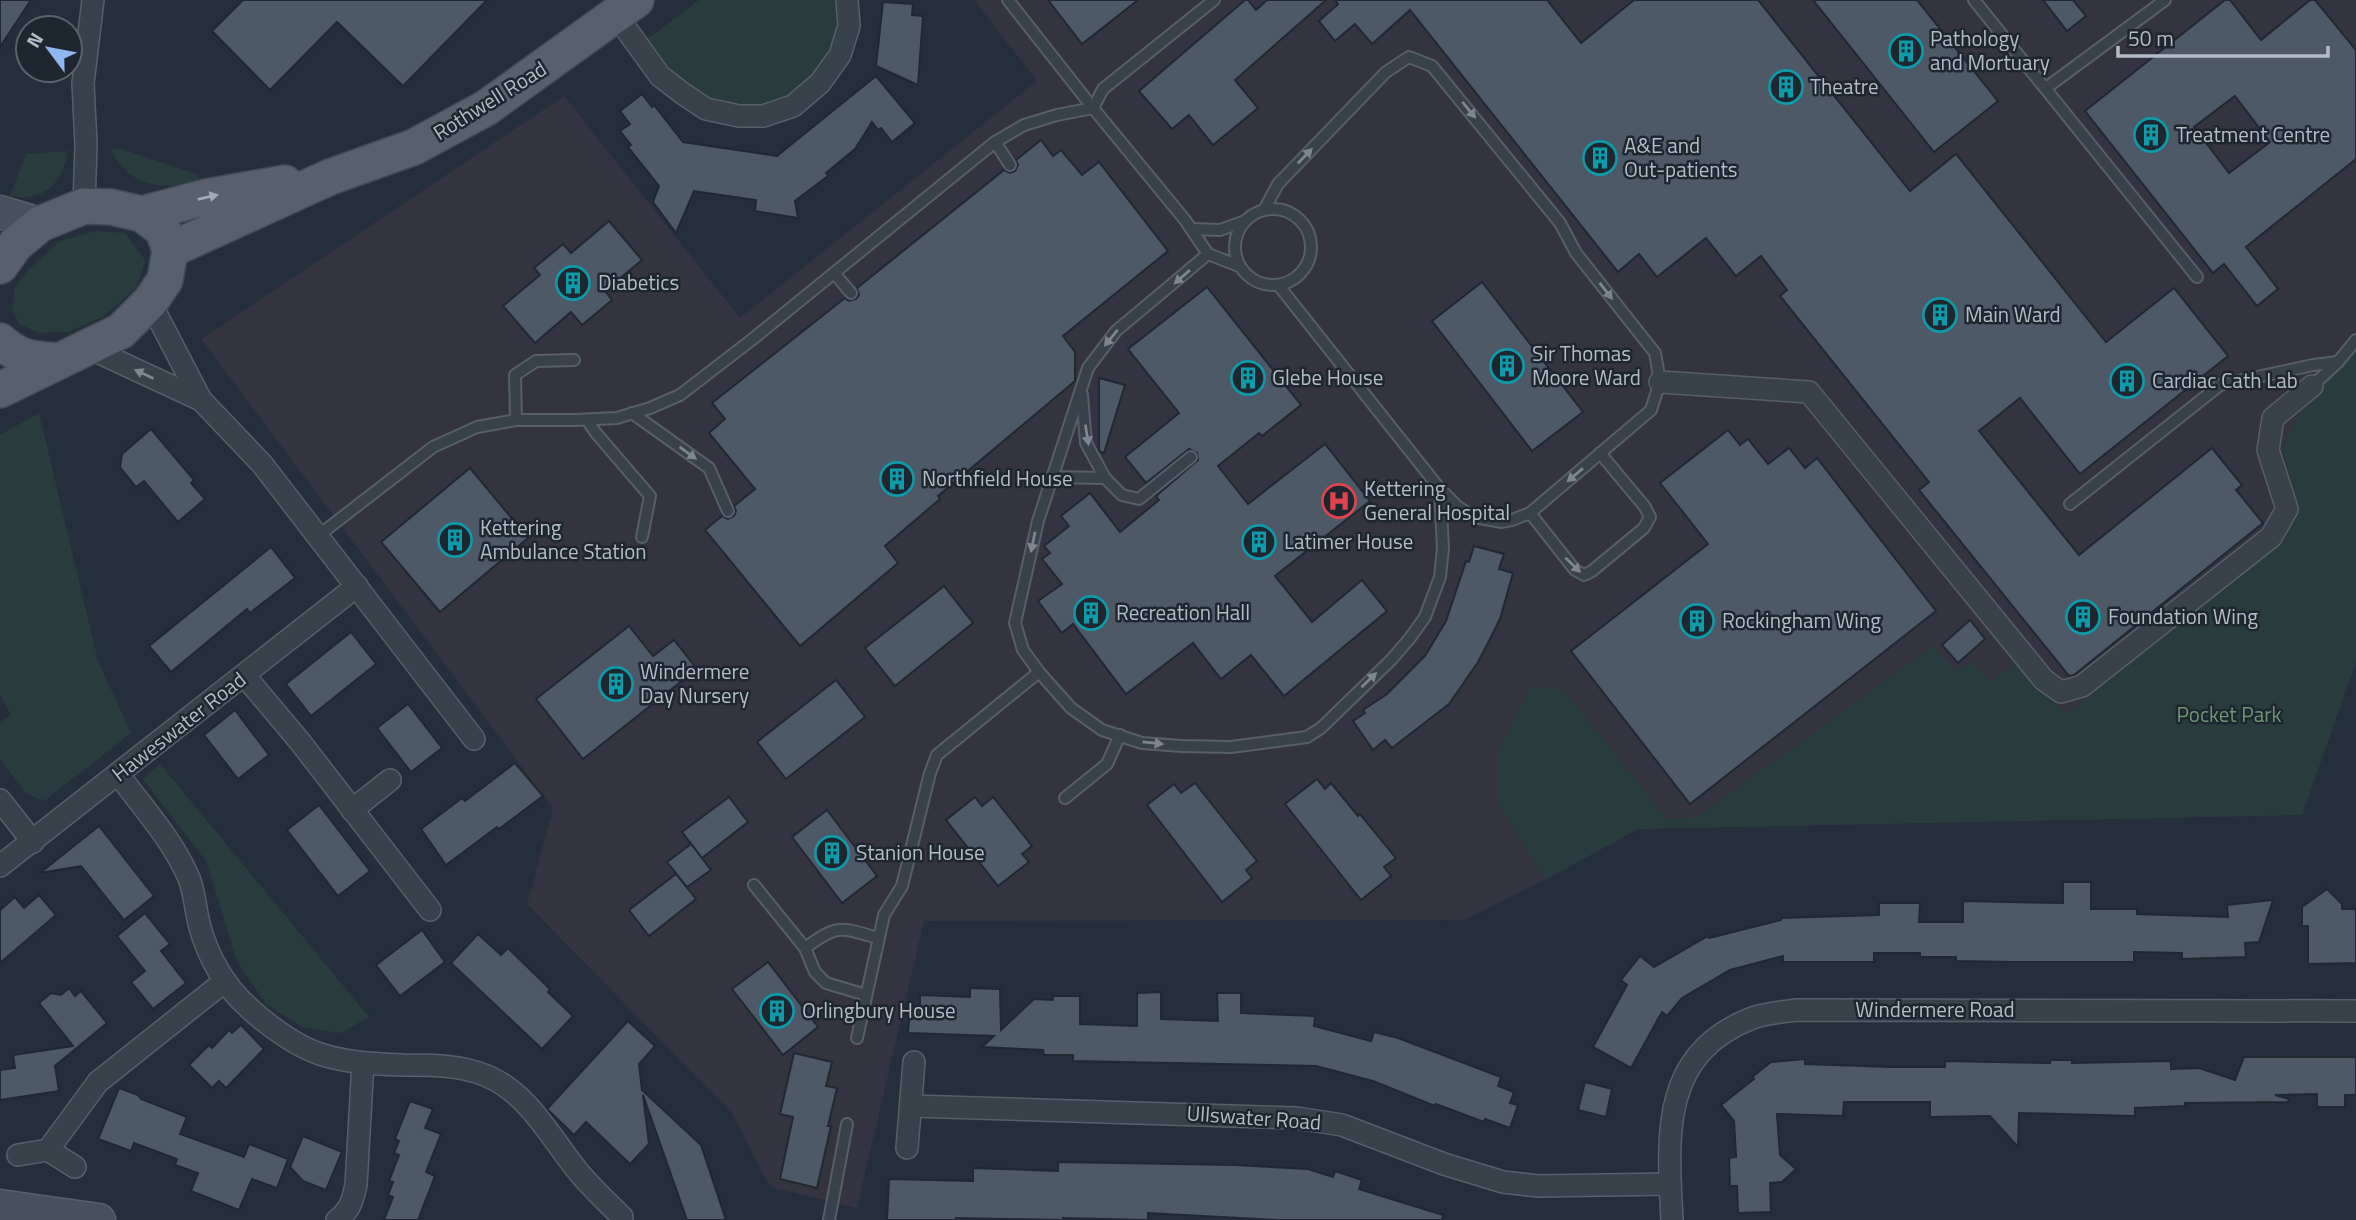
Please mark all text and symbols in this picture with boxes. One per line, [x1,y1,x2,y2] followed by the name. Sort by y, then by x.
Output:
[14,14,84,84] north arrow
[2118,14,2328,58] scale bar
[1930,22,2050,78] place label: Pathology and Mortuary
[2128,22,2174,54] text: 50 m
[18,26,50,53] text: N
[1887,32,1925,70] building icon: Pathology and Mortuary
[426,53,552,148] street label: Rothwell Road
[1767,68,1805,106] building icon: Theatre
[1810,70,1878,102] place label: Theatre
[1462,101,1477,119] one-way arrow
[2132,116,2170,154] building icon: Treatment Centre
[2176,118,2330,150] place label: Treatment Centre
[1624,129,1738,185] place label: A&E and Out-patients
[1581,139,1619,177] building icon: A&E and Out-patients
[1296,148,1312,165] one-way arrow
[197,191,219,202] one-way arrow
[554,264,592,302] building icon: Diabetics
[598,266,679,298] place label: Diabetics
[1173,269,1191,285] one-way arrow
[1599,282,1614,300] one-way arrow
[1921,296,1959,334] building icon: Main Ward
[1965,298,2061,330] place label: Main Ward
[1104,329,1119,347] one-way arrow
[1532,337,1641,393] place label: Sir Thomas Moore Ward
[1488,347,1526,385] building icon: Sir Thomas Moore Ward
[1229,359,1267,397] building icon: Glebe House
[1272,361,1383,393] place label: Glebe House
[2108,362,2146,400] building icon: Cardiac Cath Lab
[2152,364,2298,396] place label: Cardiac Cath Lab
[134,368,154,379] one-way arrow
[1082,424,1093,446] one-way arrow
[679,446,697,460] one-way arrow
[878,460,916,498] building icon: Northfield House
[922,462,1073,494] place label: Northfield House
[1566,467,1584,483] one-way arrow
[1364,472,1510,528] place label: Kettering General Hospital
[1320,482,1358,520] hospital icon: Kettering General Hospital
[480,511,647,567] place label: Kettering Ambulance Station
[436,521,474,559] building icon: Kettering Ambulance Station
[1240,523,1278,561] building icon: Latimer House
[1284,525,1413,557] place label: Latimer House
[1027,532,1038,554] one-way arrow
[1564,557,1581,573] one-way arrow
[1072,594,1110,632] building icon: Recreation Hall
[1116,596,1250,628] place label: Recreation Hall
[2064,598,2102,636] building icon: Foundation Wing
[2108,600,2258,632] place label: Foundation Wing
[1678,602,1716,640] building icon: Rockingham Wing
[1722,604,1881,636] place label: Rockingham Wing
[640,655,749,711] place label: Windermere Day Nursery
[104,664,252,789] street label: Haweswater Road
[597,665,635,703] building icon: Windermere Day Nursery
[1361,672,1378,688] one-way arrow
[2176,698,2282,730] park label: Pocket Park
[1142,738,1164,749] one-way arrow
[813,834,851,872] building icon: Stanion House
[856,836,985,868] place label: Stanion House
[758,992,796,1030] building icon: Orlingbury House
[1855,993,2015,1025] street label: Windermere Road
[802,994,956,1026] place label: Orlingbury House
[1186,1096,1322,1138] street label: Ullswater Road

